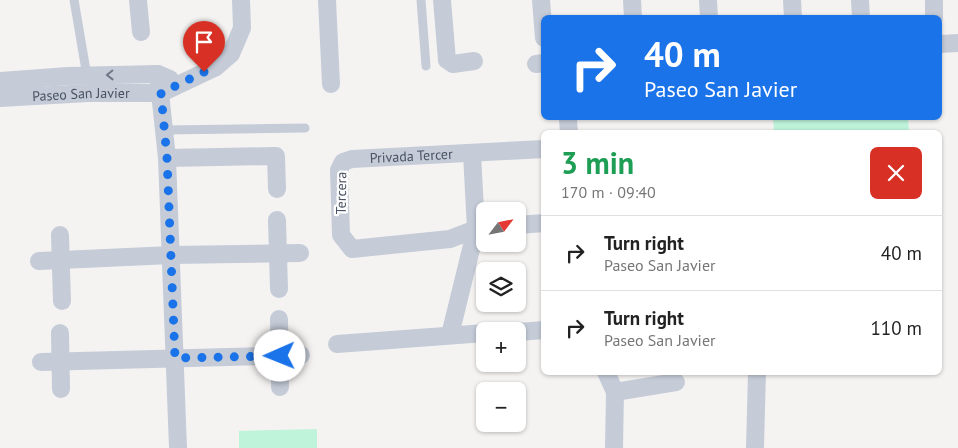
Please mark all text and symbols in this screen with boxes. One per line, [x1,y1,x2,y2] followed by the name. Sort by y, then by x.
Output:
[183,21,225,72] pin
[190,28,218,56] icon: arrive
[644,31,721,77] text: 40 m
[561,35,626,100] icon: right
[105,70,113,80] one-way arrow
[644,75,797,103] text: Paseo San Javier
[32,84,130,105] street label: Paseo San Javier
[561,143,634,182] text: 3 min
[369,145,453,167] street label: Privada Tercer
[870,147,922,199] button: close
[332,171,350,214] street label: Tercera
[561,182,656,202] text: 170 m · 09:40
[476,202,526,252] north arrow
[476,202,526,432] map controls
[604,231,684,255] text: Turn right
[561,239,589,267] icon: right
[881,241,922,265] text: 40 m
[604,255,715,275] text: Paseo San Javier
[476,262,526,312] button: layers
[604,306,684,330] text: Turn right
[561,314,589,342] icon: right
[870,316,922,340] text: 110 m
[476,322,526,372] button: +
[253,329,305,381] position arrow
[604,330,715,350] text: Paseo San Javier
[476,382,526,432] button: −

